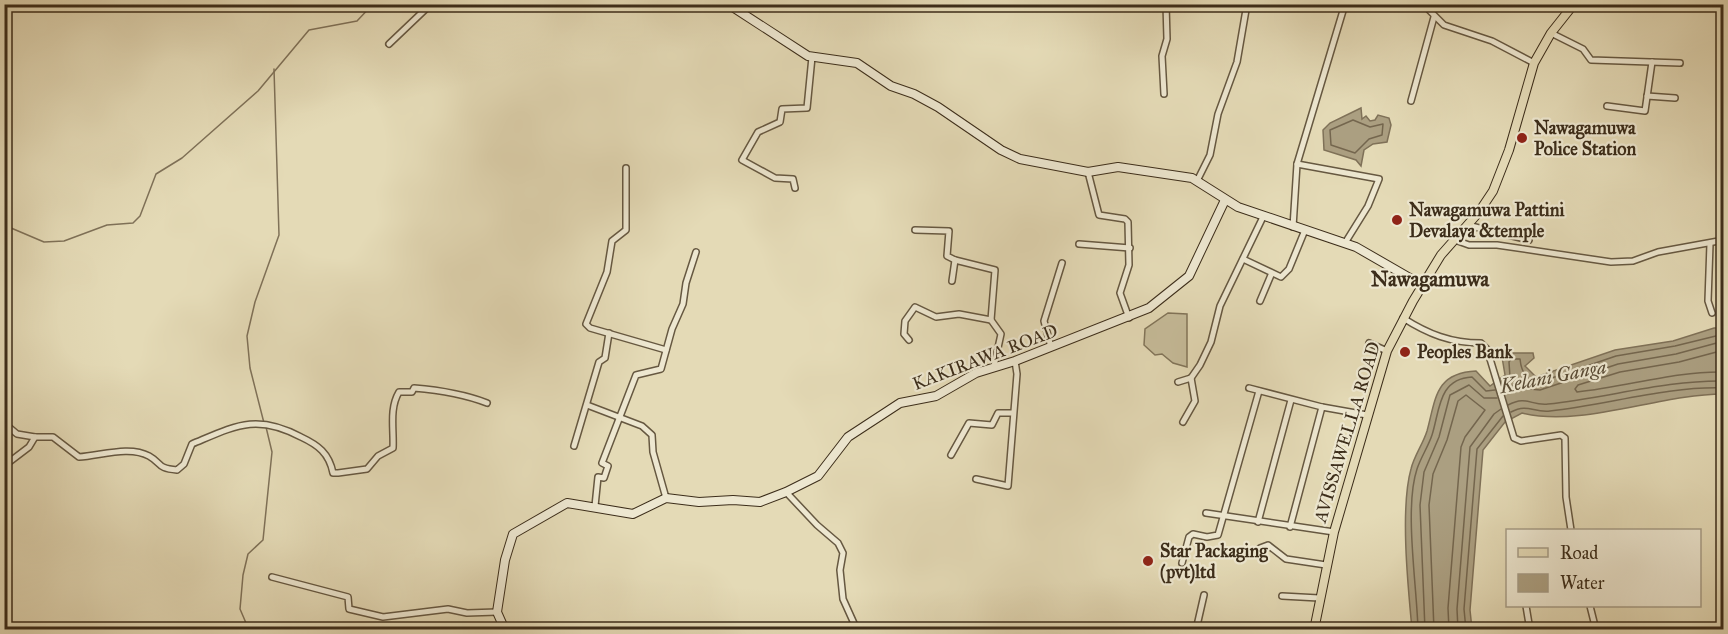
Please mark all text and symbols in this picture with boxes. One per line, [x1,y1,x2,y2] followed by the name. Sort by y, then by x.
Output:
[1534,117,1636,160] place label: Nawagamuwa Police Station
[1515,131,1529,145] marker: Nawagamuwa Police Station
[1409,199,1565,243] place label: Nawagamuwa Pattini Devalaya &temple
[1390,213,1404,227] marker: Nawagamuwa Pattini Devalaya &temple
[1371,266,1490,292] district label: Nawagamuwa
[909,319,1061,395] street label: KAKIRAWA ROAD
[1309,339,1385,526] street label: AVISSAWELLA ROAD
[1417,341,1513,364] place label: Peoples Bank
[1398,345,1412,359] marker: Peoples Bank
[1497,354,1608,398] water label: Kelani Ganga
[1506,529,1701,607] legend
[1160,540,1268,584] place label: Star Packaging (pvt)ltd
[1560,542,1598,564] text: Road
[1141,554,1155,568] marker: Star Packaging (pvt)ltd
[1560,572,1605,594] text: Water

